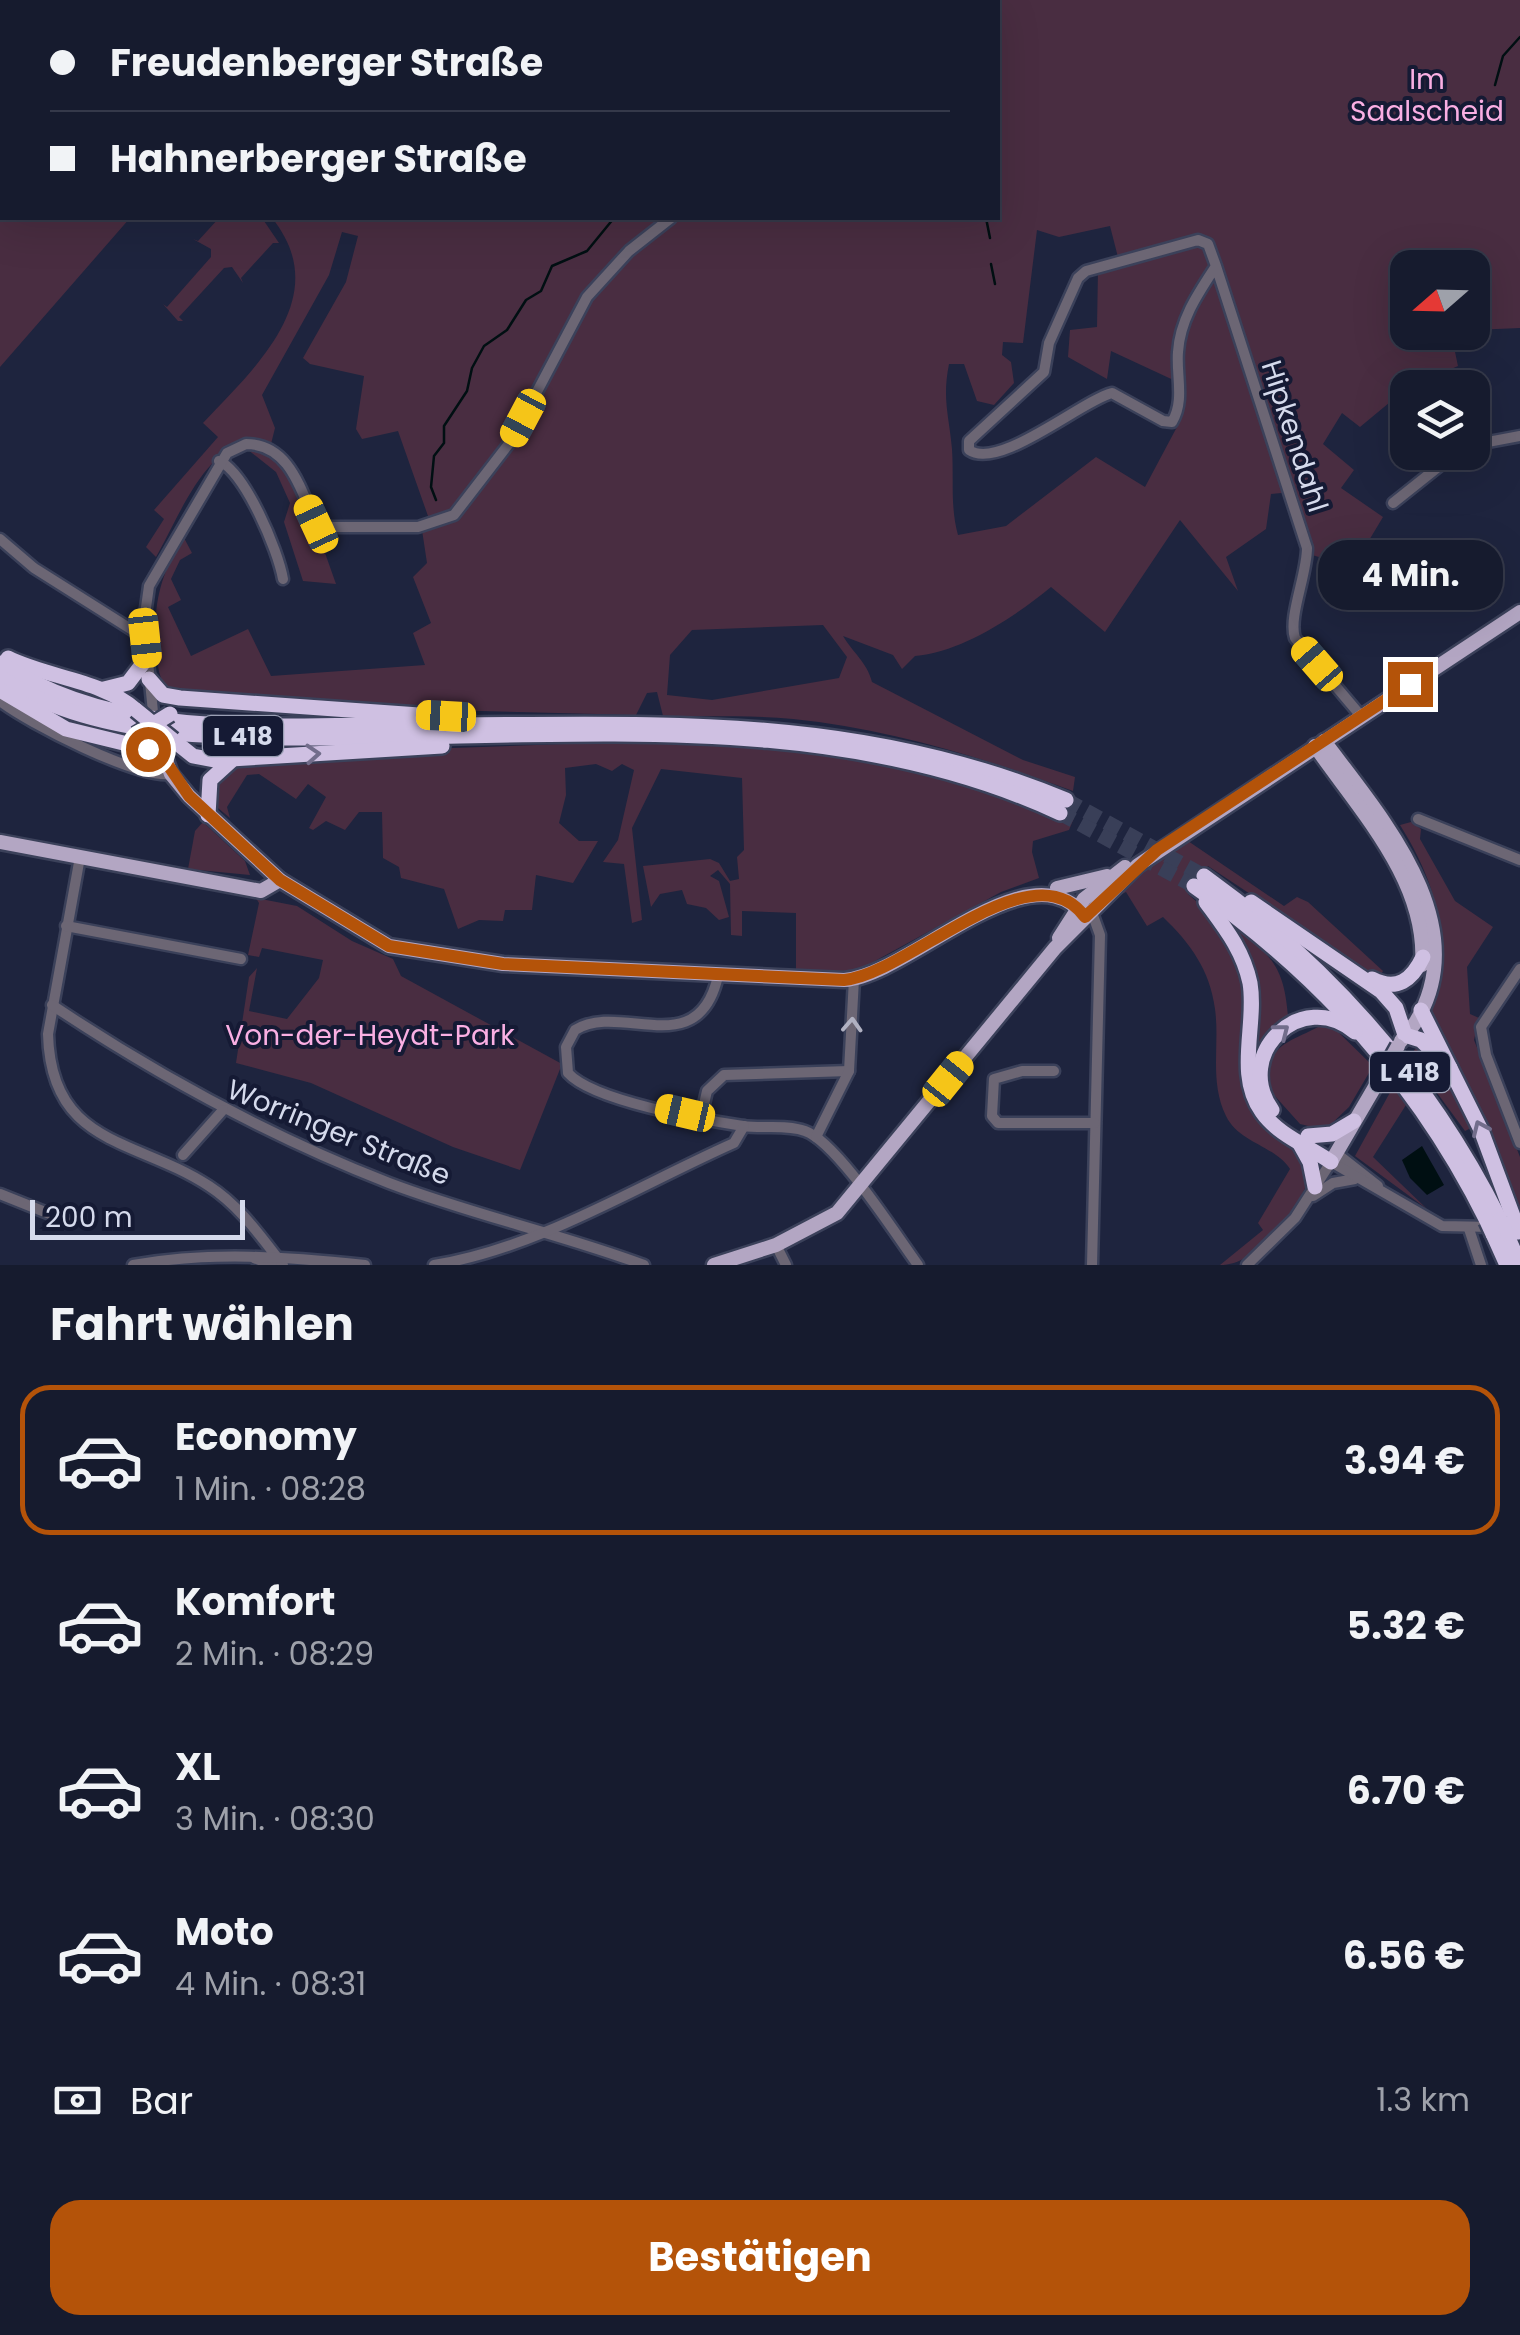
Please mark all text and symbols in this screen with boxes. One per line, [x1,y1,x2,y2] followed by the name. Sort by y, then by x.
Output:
[110,36,543,89] text: Freudenberger Straße
[1350,60,1504,131] park label: Im Saalscheid
[110,132,527,185] text: Hahnerberger Straße
[1390,250,1490,350] north arrow
[1390,250,1490,470] map controls
[1252,355,1337,517] street label: Hipkendahl
[1390,370,1490,470] button: layers
[496,384,550,452] car
[290,490,342,558] car
[1318,539,1502,609] callout: 4 Min.
[1362,552,1459,597] text: 4 Min.
[127,607,163,669] car
[1286,632,1348,696] car
[1388,662,1433,707] route end
[415,699,477,733] car
[203,716,283,756] road number: L 418
[126,727,171,772] route start
[306,744,322,765] one-way arrow
[225,1016,515,1055] park label: Von-der-Heydt-Park
[841,1017,862,1033] one-way arrow
[1271,1026,1289,1043] one-way arrow
[917,1046,979,1112] car
[1370,1052,1450,1092] road number: L 418
[221,1070,456,1195] street label: Worringer Straße
[652,1092,718,1134] car
[1472,1120,1492,1138] one-way arrow
[30,1195,245,1240] scale bar
[45,1198,133,1237] text: 200 m
[50,1293,354,1356] text: Fahrt wählen
[175,1410,357,1463] text: Economy
[55,1415,145,1505] icon: car
[1344,1434,1465,1487] text: 3.94 €
[175,1466,366,1511] text: 1 Min. · 08:28
[175,1575,336,1628] text: Komfort
[55,1580,145,1670] icon: car
[1347,1599,1465,1652] text: 5.32 €
[175,1631,374,1676] text: 2 Min. · 08:29
[175,1740,220,1793] text: XL
[55,1745,145,1835] icon: car
[1347,1764,1465,1817] text: 6.70 €
[175,1796,375,1841] text: 3 Min. · 08:30
[175,1905,274,1958] text: Moto
[55,1910,145,2000] icon: car
[1343,1929,1465,1982] text: 6.56 €
[175,1961,366,2006] text: 4 Min. · 08:31
[50,2073,105,2128] icon: cash
[130,2074,193,2127] text: Bar
[1376,2077,1470,2122] text: 1.3 km
[50,2200,1470,2315] button: Bestätigen

